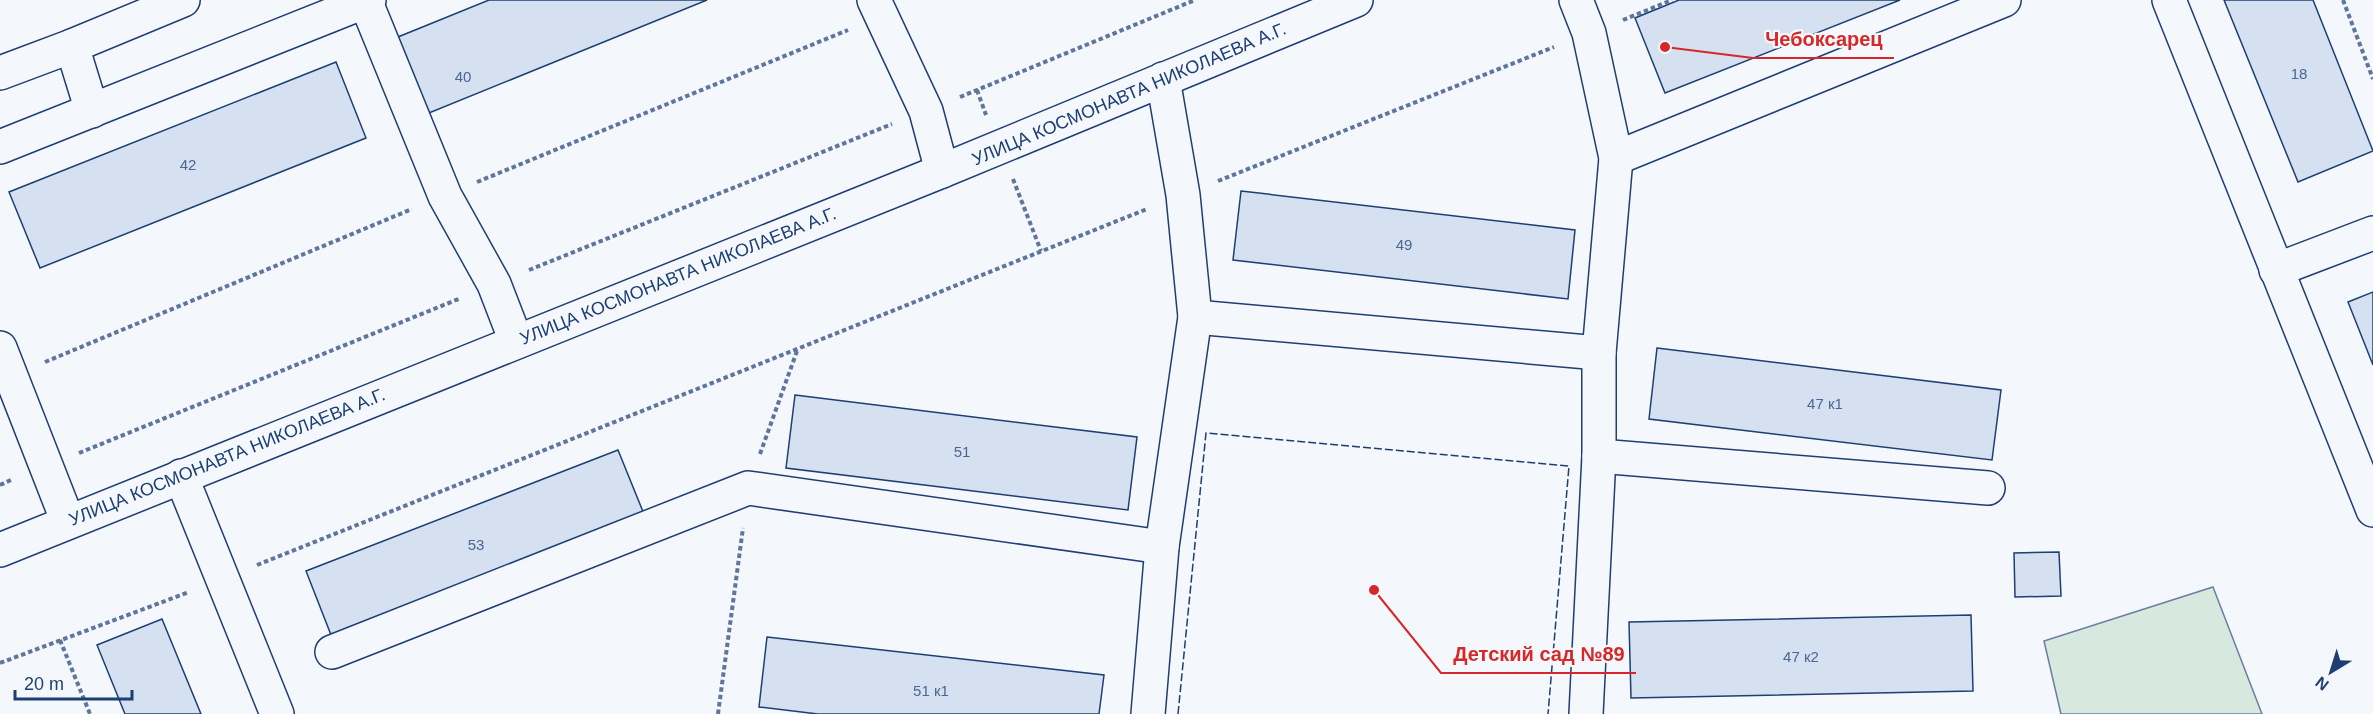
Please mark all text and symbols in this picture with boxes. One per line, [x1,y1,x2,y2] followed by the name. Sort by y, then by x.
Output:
[969,19,1289,169] street label: УЛИЦА КОСМОНАВТА НИКОЛАЕВА А.Г.
[1753,20,1894,58] callout: Чебоксарец
[1765,28,1883,50] text: Чебоксарец
[2291,65,2307,82] house number: 18
[455,68,471,85] house number: 40
[180,156,196,173] house number: 42
[517,203,839,349] street label: УЛИЦА КОСМОНАВТА НИКОЛАЕВА А.Г.
[1396,236,1412,253] house number: 49
[66,384,388,530] street label: УЛИЦА КОСМОНАВТА НИКОЛАЕВА А.Г.
[1807,395,1843,412] house number: 47 к1
[954,443,970,460] house number: 51
[468,536,484,553] house number: 53
[1441,635,1636,673] callout: Детский сад №89
[2301,642,2361,702] north arrow
[1453,643,1625,665] text: Детский сад №89
[1783,648,1819,665] house number: 47 к2
[15,663,132,701] scale bar
[2312,673,2332,694] text: N
[24,674,64,694] text: 20 m
[913,682,949,699] house number: 51 к1

